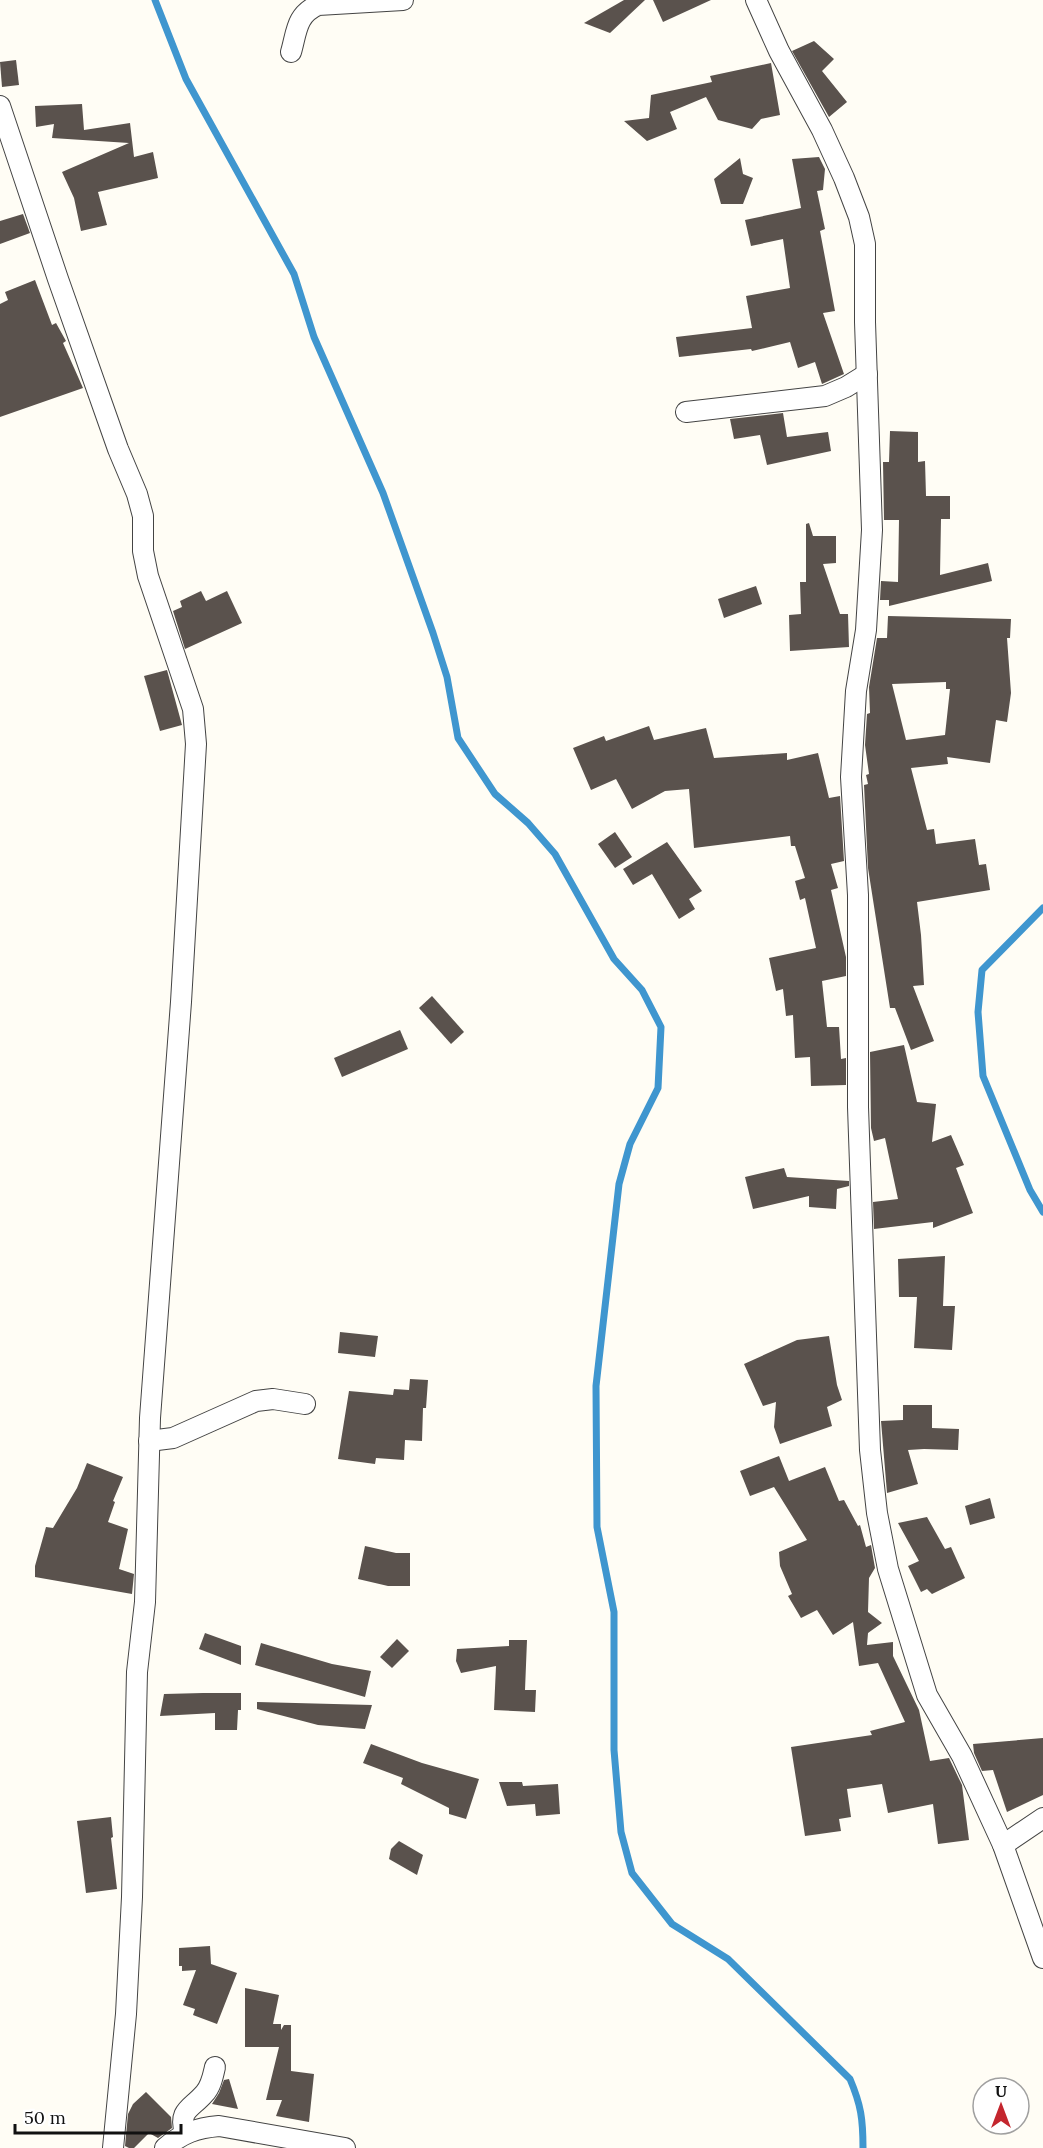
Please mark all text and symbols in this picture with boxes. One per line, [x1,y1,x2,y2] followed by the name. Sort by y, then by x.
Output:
[971,2076,1031,2136] north arrow
[995,2081,1007,2101] text: U
[15,2097,182,2135] scale bar
[24,2106,66,2129] text: 50 m

